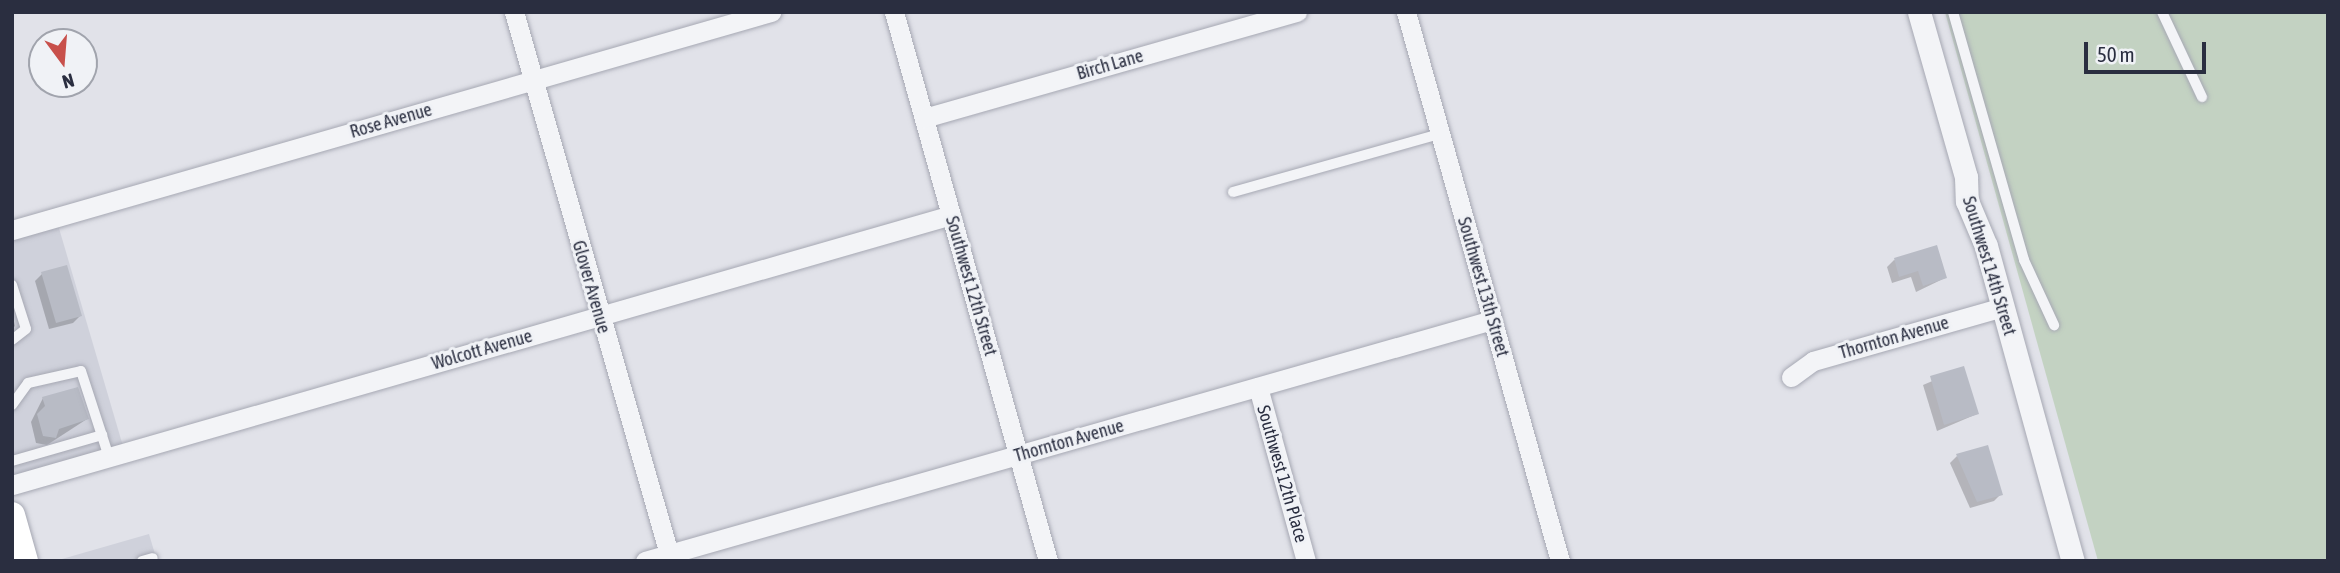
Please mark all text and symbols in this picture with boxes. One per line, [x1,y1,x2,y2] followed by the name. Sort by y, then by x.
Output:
[28,28,98,98] north arrow
[2088,28,2210,72] scale bar
[2097,42,2135,66] text: 50 m
[1074,45,1146,85] street label: Birch Lane
[60,69,77,93] text: N
[348,99,434,143] street label: Rose Avenue
[1958,194,2020,338] street label: Southwest 14th Street
[941,214,1001,358] street label: Southwest 12th Street
[1453,215,1513,359] street label: Southwest 13th Street
[567,238,615,336] street label: Glover Avenue
[1837,312,1951,364] street label: Thornton Avenue
[429,325,535,375] street label: Wolcott Avenue
[1252,403,1312,545] street label: Southwest 12th Place
[1012,415,1126,467] street label: Thornton Avenue

